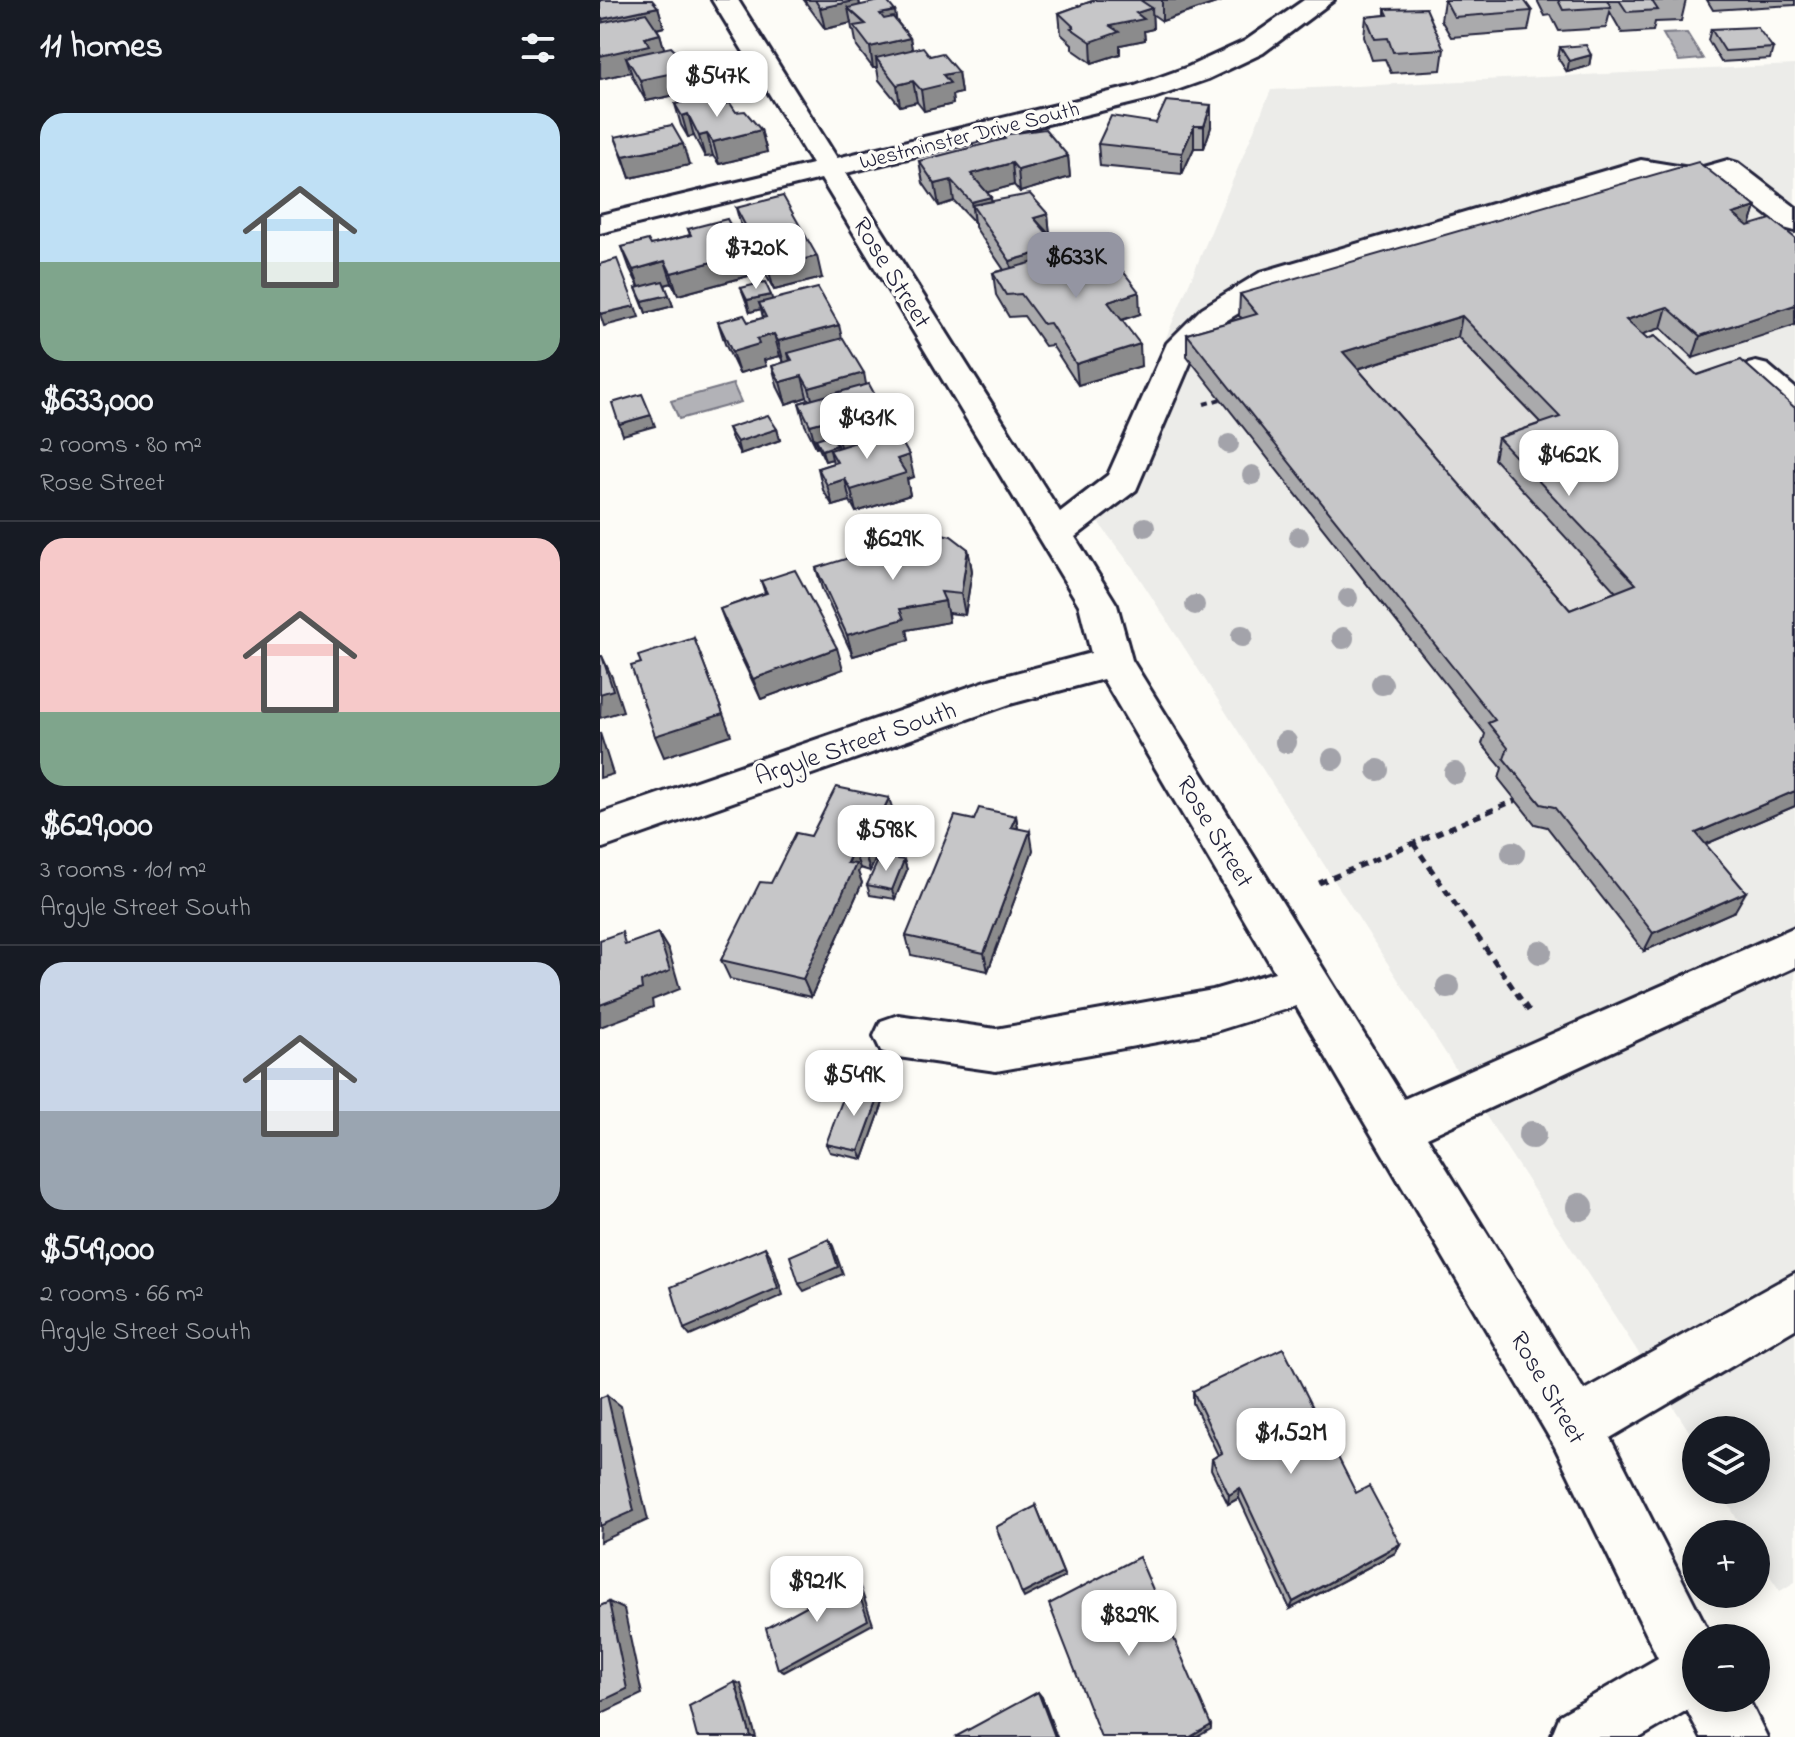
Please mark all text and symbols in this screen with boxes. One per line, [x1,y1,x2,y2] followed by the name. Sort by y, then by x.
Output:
[40,23,163,73] text: 11 homes
[516,26,560,70] icon: filters
[661,51,773,119] pin: $547K
[685,58,749,96] text: $547K
[856,94,1083,180] street label: Westminster Drive South
[228,165,372,309] icon: home
[841,211,940,337] street label: Rose Street
[700,223,812,291] pin: $720K
[724,230,788,268] text: $720K
[1020,232,1132,300] pin: $633K
[1045,239,1107,277] text: $633K
[40,377,154,427] text: $633,000
[811,393,923,461] pin: $431K
[838,400,896,438] text: $431K
[40,427,202,465] text: 2 rooms · 80 m²
[1513,430,1625,498] pin: $462K
[1537,437,1601,475] text: $462K
[40,465,165,503] text: Rose Street
[837,514,949,582] pin: $629K
[863,521,923,559] text: $629K
[228,590,372,734] icon: home
[750,693,962,797] street label: Argyle Street South
[1165,769,1262,896] street label: Rose Street
[40,802,153,852] text: $629,000
[830,805,942,873] pin: $598K
[856,812,916,850] text: $598K
[40,852,206,890] text: 3 rooms · 101 m²
[40,890,251,928] text: Argyle Street South
[228,1014,372,1158] icon: home
[798,1050,910,1118] pin: $549K
[823,1057,885,1095] text: $549K
[40,1226,154,1276] text: $549,000
[40,1276,204,1314] text: 2 rooms · 66 m²
[40,1314,251,1352] text: Argyle Street South
[1499,1325,1594,1452] street label: Rose Street
[1226,1408,1356,1476] pin: $1.52M
[1255,1415,1327,1453] text: $1.52M
[1682,1416,1770,1712] map controls
[1682,1416,1770,1504] button: layers
[1682,1520,1770,1608] button: +
[761,1556,873,1624] pin: $921K
[788,1563,846,1601] text: $921K
[1073,1590,1185,1658] pin: $829K
[1100,1597,1158,1635] text: $829K
[1682,1624,1770,1712] button: −

